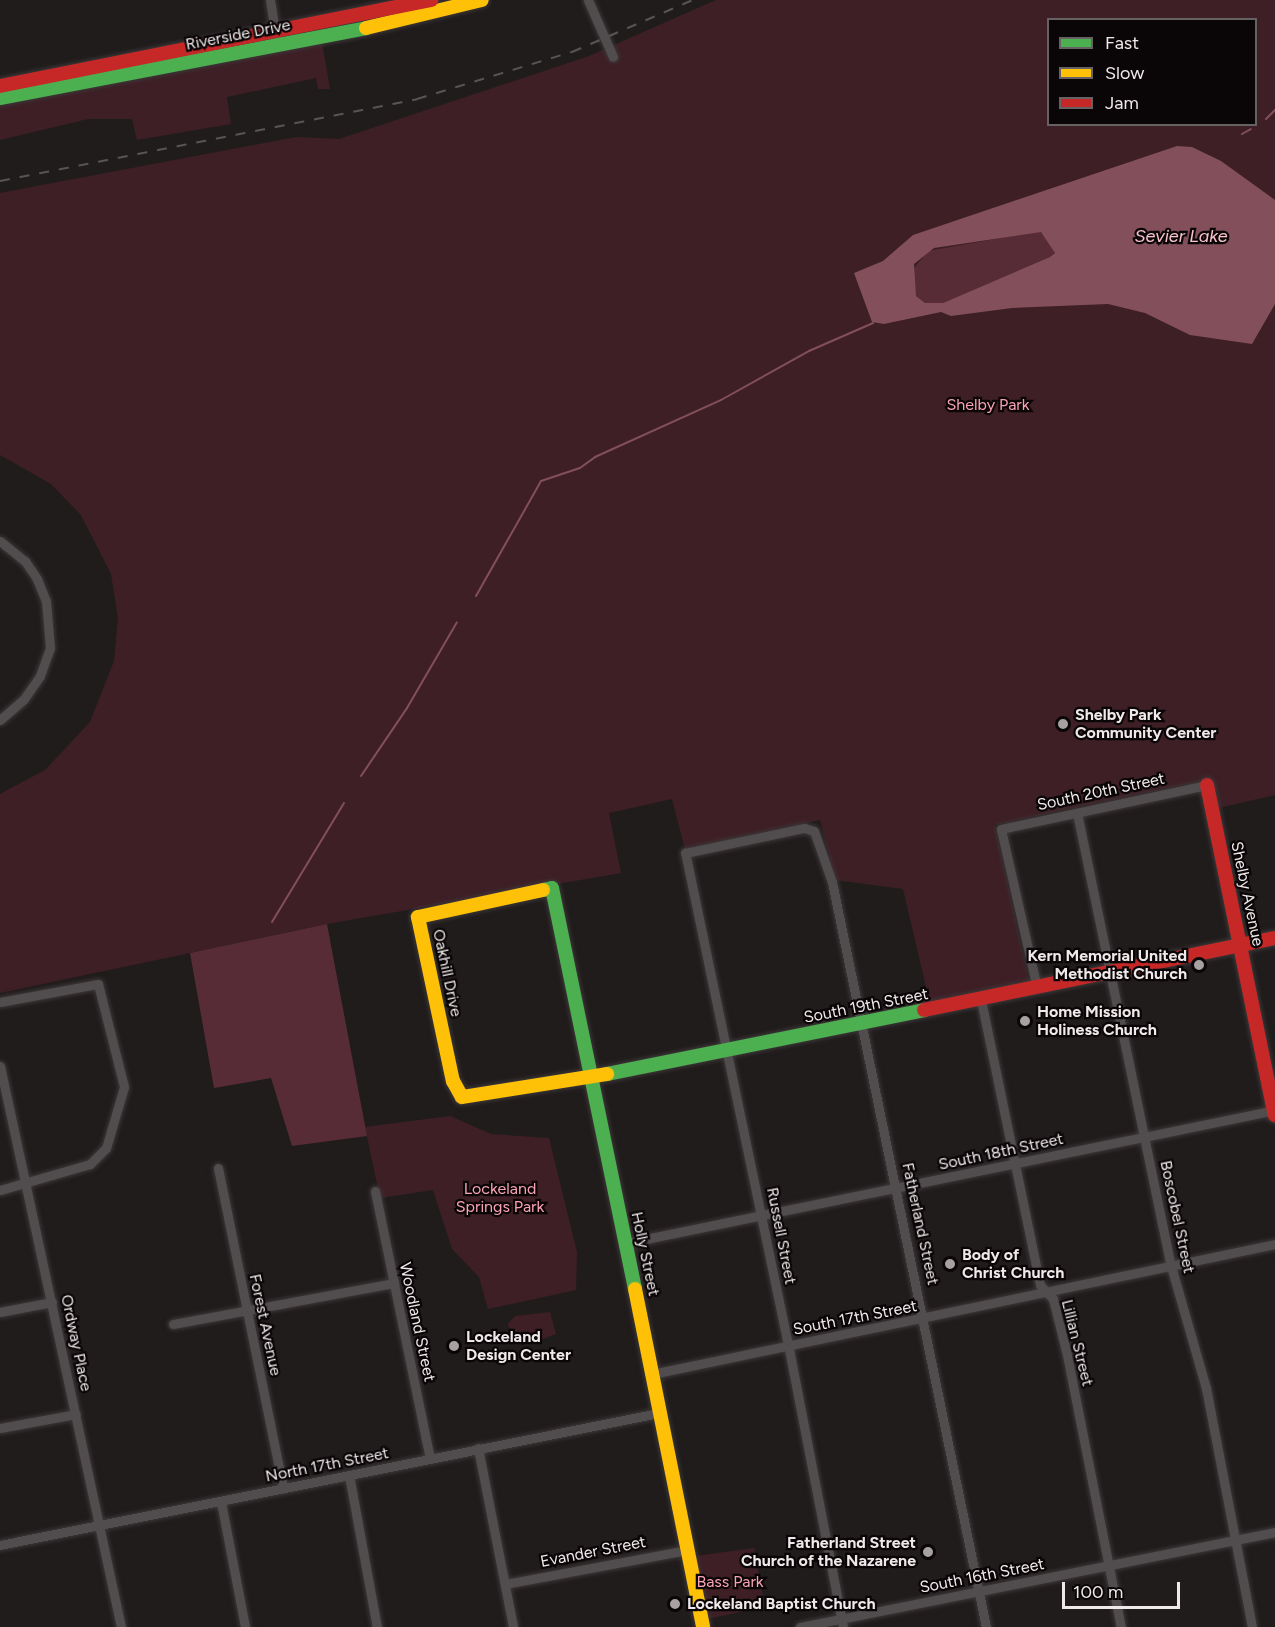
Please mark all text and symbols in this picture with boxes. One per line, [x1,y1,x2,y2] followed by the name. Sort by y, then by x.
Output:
[184,15,292,55] street label: Riverside Drive
[1047,18,1257,126] legend
[1105,32,1139,54] text: Fast
[1105,62,1144,84] text: Slow
[1105,92,1139,114] text: Jam
[1134,225,1228,247] water label: Sevier Lake
[947,395,1029,415] park label: Shelby Park
[1075,705,1216,743] place label: Shelby Park Community Center
[1056,717,1070,731] marker: Shelby Park Community Center
[1035,769,1167,815] street label: South 20th Street
[1227,840,1267,948] street label: Shelby Avenue
[428,927,466,1019] street label: Oakhill Drive
[1027,946,1187,984] place label: Kern Memorial United Methodist Church
[1192,958,1206,972] marker: Kern Memorial United Methodist Church
[802,985,930,1027] street label: South 19th Street
[1037,1002,1157,1040] place label: Home Mission Holiness Church
[1018,1014,1032,1028] marker: Home Mission Holiness Church
[937,1129,1065,1175] street label: South 18th Street
[1156,1159,1198,1275] street label: Boscobel Street
[898,1161,942,1287] street label: Fatherland Street
[456,1179,544,1217] park label: Lockeland Springs Park
[762,1186,800,1286] street label: Russell Street
[627,1210,663,1298] street label: Holly Street
[962,1245,1064,1283] place label: Body of Christ Church
[943,1257,957,1271] marker: Body of Christ Church
[395,1261,439,1383] street label: Woodland Street
[245,1272,285,1378] street label: Forest Avenue
[56,1293,96,1393] street label: Ordway Place
[791,1297,919,1339] street label: South 17th Street
[1057,1298,1097,1388] street label: Lillian Street
[466,1327,571,1365] place label: Lockeland Design Center
[447,1339,461,1353] marker: Lockeland Design Center
[264,1444,390,1486] street label: North 17th Street
[539,1532,647,1572] street label: Evander Street
[741,1533,916,1571] place label: Fatherland Street Church of the Nazarene
[921,1545,935,1559] marker: Fatherland Street Church of the Nazarene
[918,1555,1046,1597] street label: South 16th Street
[1065,1570,1184,1608] scale bar
[696,1572,764,1592] park label: Bass Park
[1073,1581,1123,1603] text: 100 m
[687,1594,876,1614] place label: Lockeland Baptist Church
[668,1597,682,1611] marker: Lockeland Baptist Church

